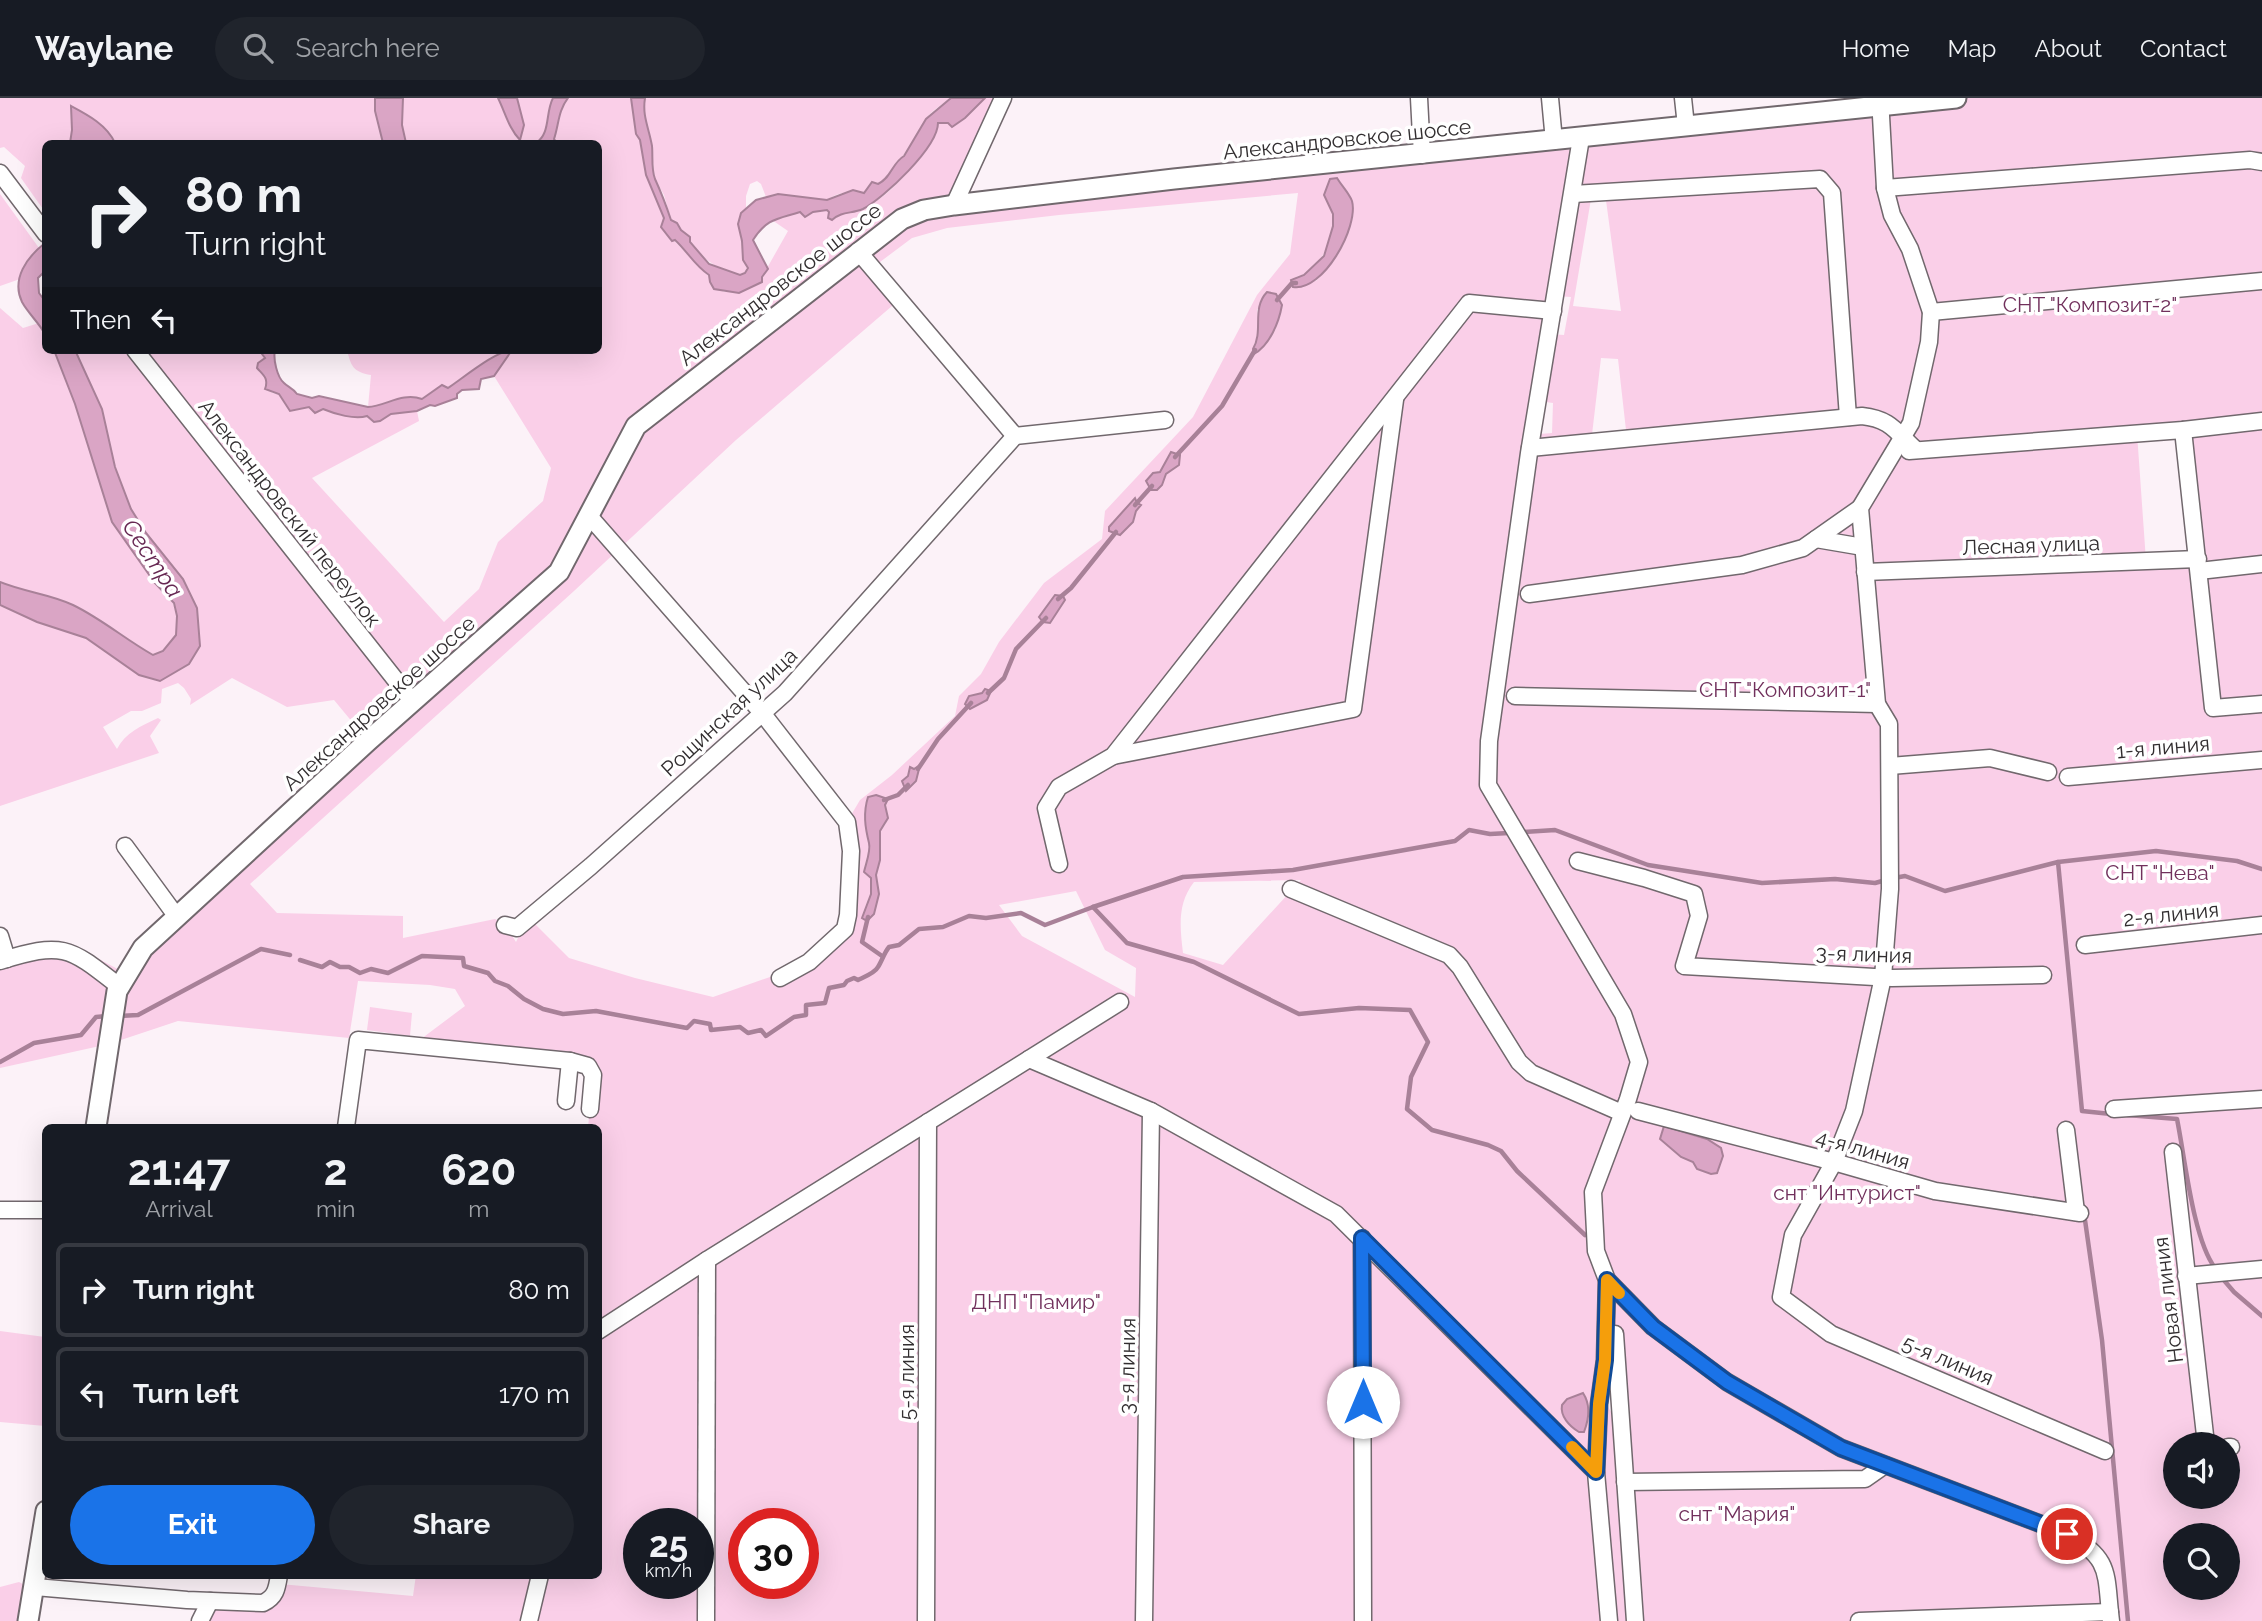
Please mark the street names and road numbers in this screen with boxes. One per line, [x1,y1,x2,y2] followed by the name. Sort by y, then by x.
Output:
[1222,114,1472,164] street label: Александровское шоссе
[674,197,886,371] street label: Александровское шоссе
[193,394,387,632] street label: Александровский переулок
[1962,530,2100,560] street label: Лесная улица
[278,610,480,796] street label: Александровское шоссе
[656,643,802,781] street label: Рощинская улица
[2115,730,2211,764] street label: 1-я линия
[2122,897,2220,931] street label: 2-я линия
[1815,940,1913,968] street label: 3-я линия
[1813,1124,1913,1174] street label: 4-я линия
[2148,1236,2188,1364] street label: Новая линия
[1114,1318,1140,1414] street label: 3-я линия
[894,1324,919,1420] street label: 5-я линия
[1899,1330,1997,1390] street label: 5-я линия

